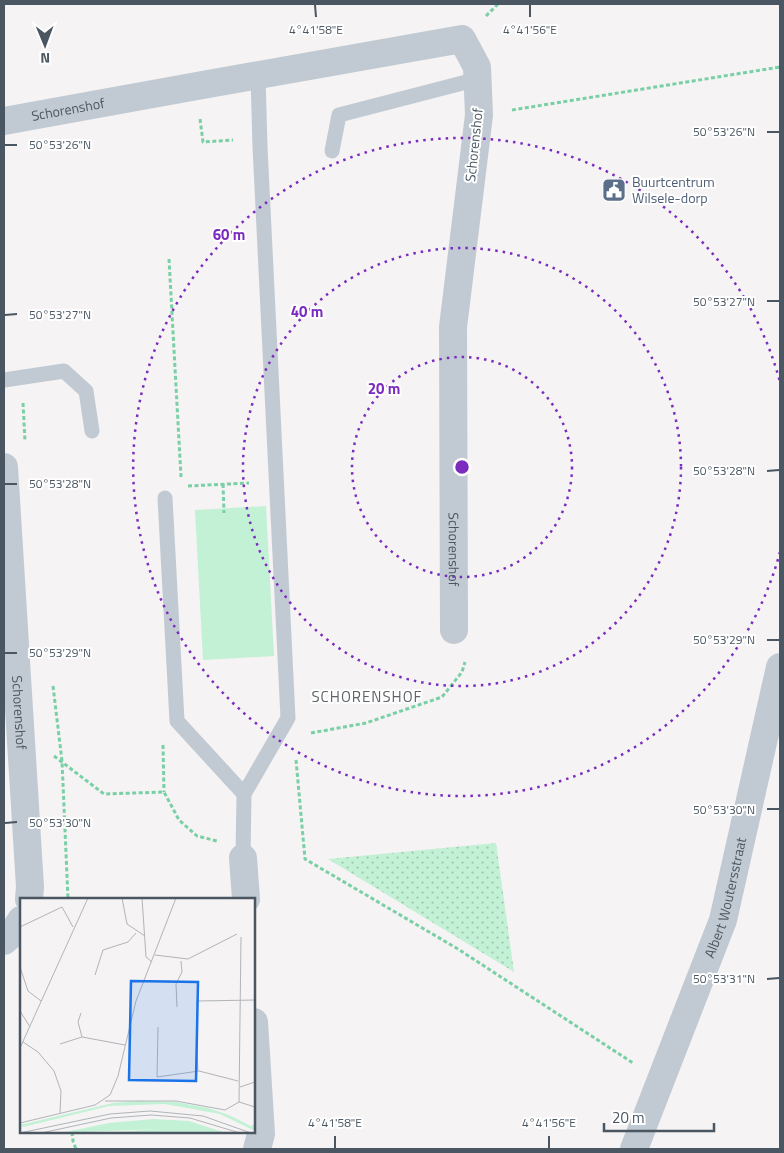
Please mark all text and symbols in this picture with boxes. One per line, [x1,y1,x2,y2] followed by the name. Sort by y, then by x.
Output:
[20,20,70,70] north arrow
[289,20,343,39] text: 4°41'58"E
[503,20,557,39] text: 4°41'56"E
[40,48,50,69] text: N
[30,92,107,126] street label: Schorenshof
[459,107,488,183] street label: Schorenshof
[693,122,755,141] text: 50°53'26"N
[29,135,91,154] text: 50°53'26"N
[632,171,715,208] place label: Buurtcentrum Wilsele-dorp
[601,177,627,203] public building icon: Buurtcentrum Wilsele-dorp
[213,223,245,246] text: 60 m
[693,292,755,311] text: 50°53'27"N
[291,300,323,323] text: 40 m
[29,305,91,324] text: 50°53'27"N
[368,377,400,400] text: 20 m
[453,458,471,476] centre of rings
[693,461,755,480] text: 50°53'28"N
[29,474,91,493] text: 50°53'28"N
[444,512,465,587] street label: Schorenshof
[693,630,755,649] text: 50°53'29"N
[29,643,91,662] text: 50°53'29"N
[7,675,32,750] street label: Schorenshof
[311,685,423,708] district label: SCHORENSHOF
[693,800,755,819] text: 50°53'30"N
[29,813,91,832] text: 50°53'30"N
[698,835,751,961] street label: Albert Woutersstraat
[20,898,255,1133] inset map
[693,969,755,988] text: 50°53'31"N
[604,1100,714,1132] scale bar
[612,1106,645,1129] text: 20 m
[308,1113,362,1132] text: 4°41'58"E
[522,1113,576,1132] text: 4°41'56"E

